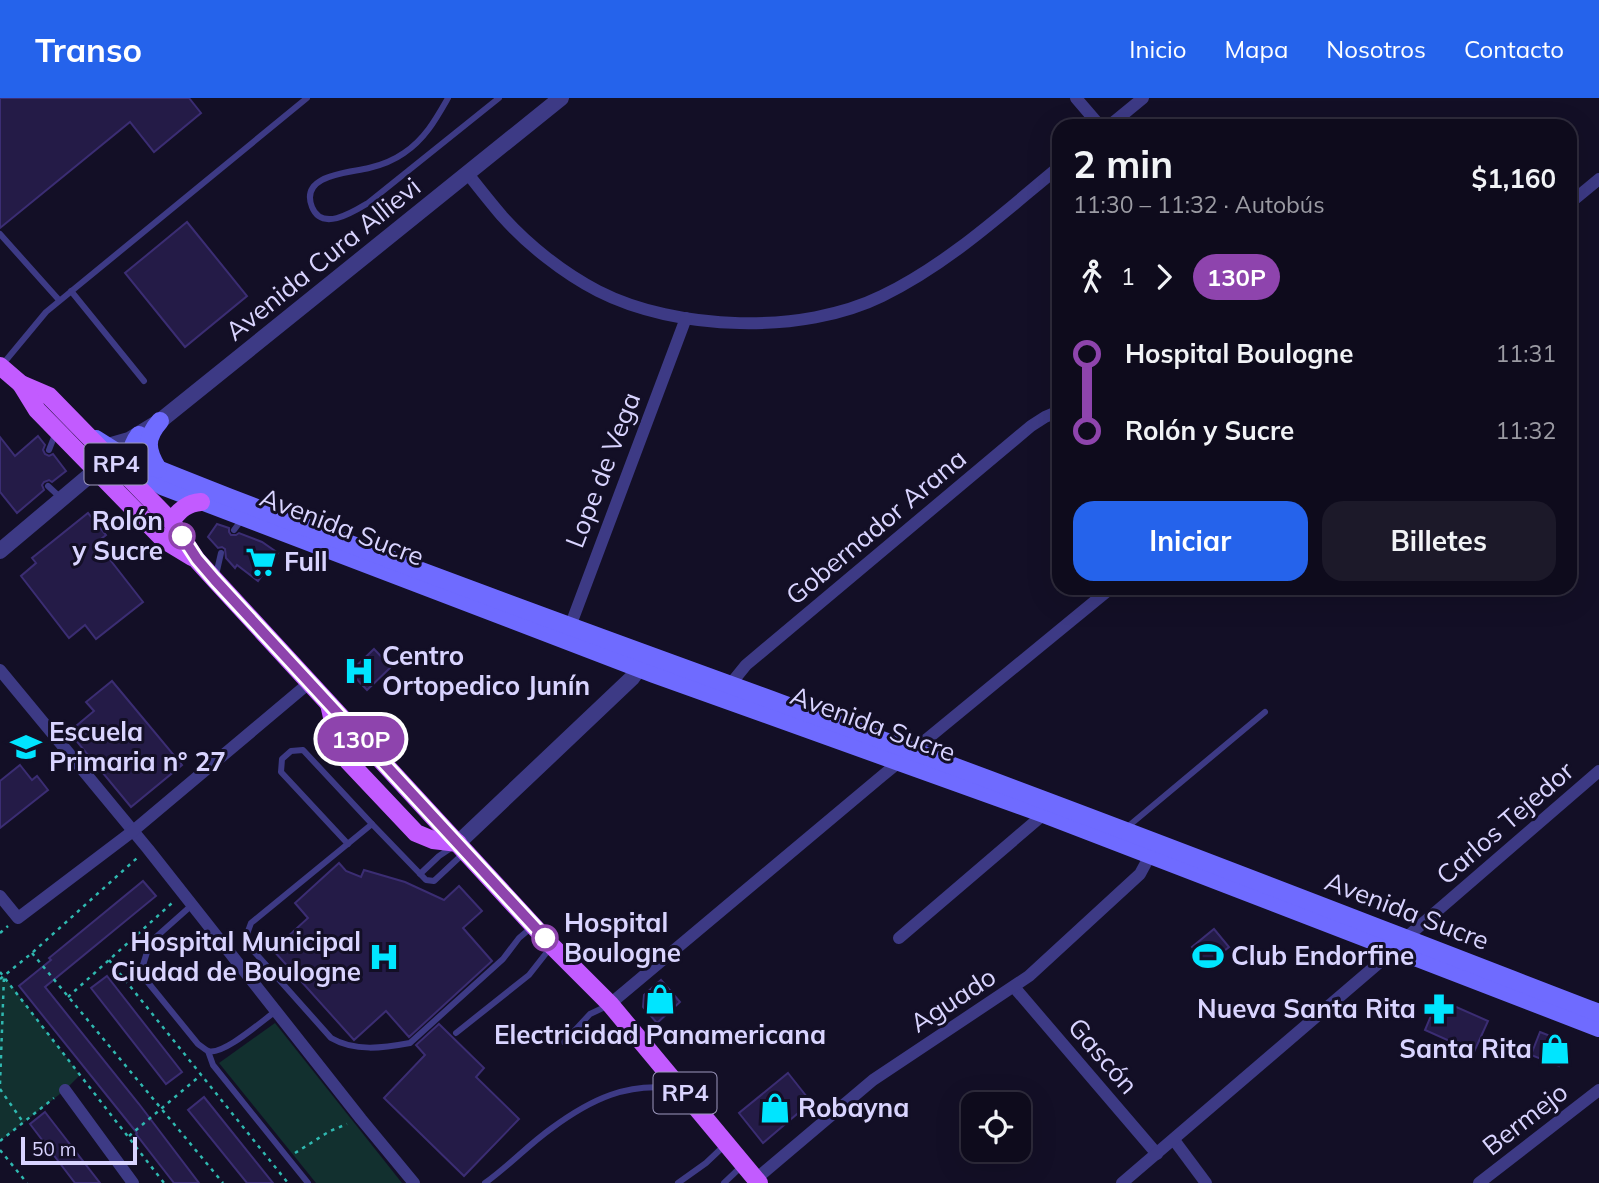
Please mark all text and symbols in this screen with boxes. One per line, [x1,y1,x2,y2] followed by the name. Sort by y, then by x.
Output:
[35,29,142,70] text: Transo
[1129,34,1186,64] text: Inicio
[1224,34,1288,64] text: Mapa
[1326,34,1426,64] text: Nosotros
[1464,34,1564,64] text: Contacto
[1073,140,1173,188] text: 2 min
[1472,162,1556,195] text: $1,160
[218,170,427,347] street label: Avenida Cura Allievi
[1073,190,1325,219] text: 11:30 – 11:32 · Autobús
[1073,258,1111,296] icon: walk
[1145,258,1183,296] icon: forward
[1121,262,1135,291] text: 1
[1207,262,1266,292] text: 130P
[1125,337,1353,370] text: Hospital Boulogne
[1496,339,1556,368] text: 11:31
[558,387,647,552] street label: Lope de Vega
[1125,414,1294,447] text: Rolón y Sucre
[1496,416,1556,445] text: 11:32
[779,442,973,612] street label: Gobernador Arana
[85,444,148,484] road number: RP4
[255,480,429,573] street label: Avenida Sucre
[1073,501,1308,581] button: Iniciar
[1322,501,1556,581] button: Billetes
[71,504,163,567] place label: Rolón y Sucre
[169,523,195,549] marker: Rolón y Sucre
[244,545,278,579] supermarket icon: Full
[284,545,328,578] place label: Full
[382,639,590,702] place label: Centro Ortopedico Junín
[342,654,376,688] hospital icon: Centro Ortopedico Junín
[786,678,960,769] street label: Avenida Sucre
[49,715,226,778] place label: Escuela Primaria n° 27
[312,716,410,762] line badge: 130P
[331,724,391,754] text: 130P
[9,730,43,764] school or university icon: Escuela Primaria n° 27
[1429,754,1581,891] street label: Carlos Tejedor
[1320,864,1494,957] street label: Avenida Sucre
[564,906,681,969] place label: Hospital Boulogne
[111,925,361,988] place label: Hospital Municipal Ciudad de Boulogne
[532,925,558,951] marker: Hospital Boulogne
[1191,939,1225,973] sports icon: Club Endorfine
[1231,939,1414,972] place label: Club Endorfine
[367,940,401,974] hospital icon: Hospital Municipal Ciudad de Boulogne
[904,960,1002,1039] street label: Aguado
[643,982,677,1016] shop icon: Electricidad Panamericana
[1197,992,1416,1025] place label: Nueva Santa Rita
[1422,992,1456,1026] pharmacy icon: Nueva Santa Rita
[1061,1011,1145,1101] street label: Gascón
[494,1018,826,1051] place label: Electricidad Panamericana
[1399,1032,1532,1065] place label: Santa Rita
[1538,1032,1572,1066] shop icon: Santa Rita
[654,1072,716,1113] road number: RP4
[1475,1075,1574,1162] street label: Bermejo
[758,1091,792,1125] shop icon: Robayna
[798,1091,909,1124] place label: Robayna
[961,1092,1031,1162] map controls
[961,1092,1031,1162] button: locate
[21,1134,136,1166] scale bar
[32,1137,76,1161] text: 50 m

